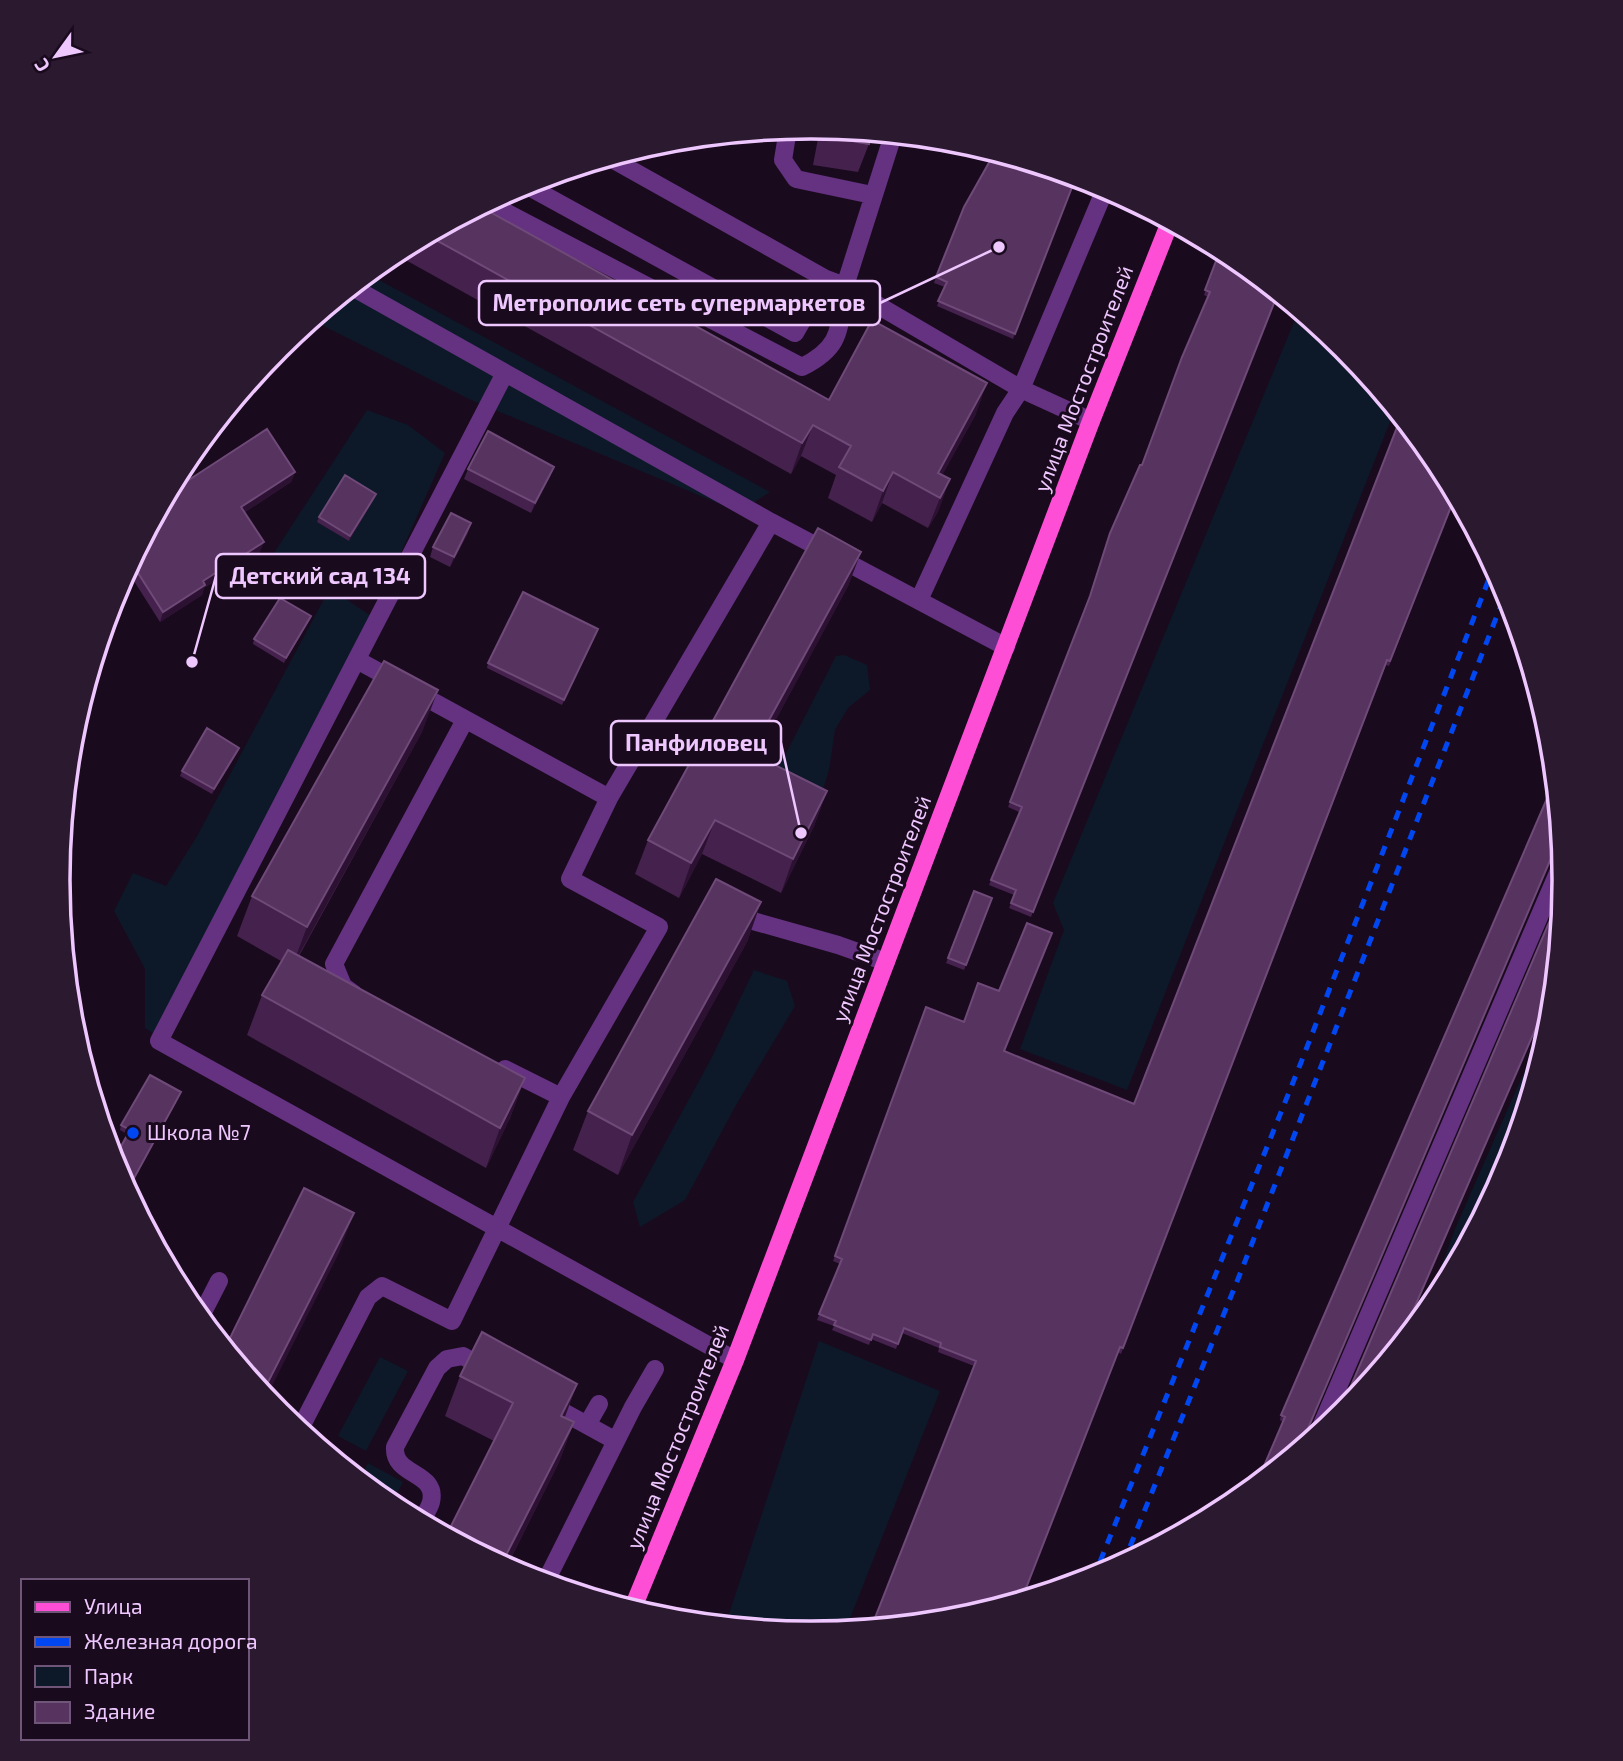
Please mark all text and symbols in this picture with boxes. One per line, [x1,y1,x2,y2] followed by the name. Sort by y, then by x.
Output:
[21,21,91,91] north arrow
[29,55,54,76] text: С
[1028,262,1138,495] street label: улица Мостостроителей
[479,281,880,325] callout: Метрополис cеть супермаркетов
[492,288,866,316] text: Метрополис cеть супермаркетов
[216,554,425,598] callout: Детский сад 134
[229,561,411,589] text: Детский сад 134
[611,721,781,765] callout: Панфиловец
[625,728,767,756] text: Панфиловец
[826,792,936,1025] street label: улица Мостостроителей
[147,1119,251,1144] place label: Школа №7
[125,1125,141,1141] marker: Школа №7
[620,1320,734,1553] street label: улица Мостостроителей
[21,1579,248,1740] legend
[84,1593,143,1618] text: Улица
[84,1628,257,1653] text: Железная дорога
[84,1663,133,1688] text: Парк
[84,1698,155,1723] text: Здание

